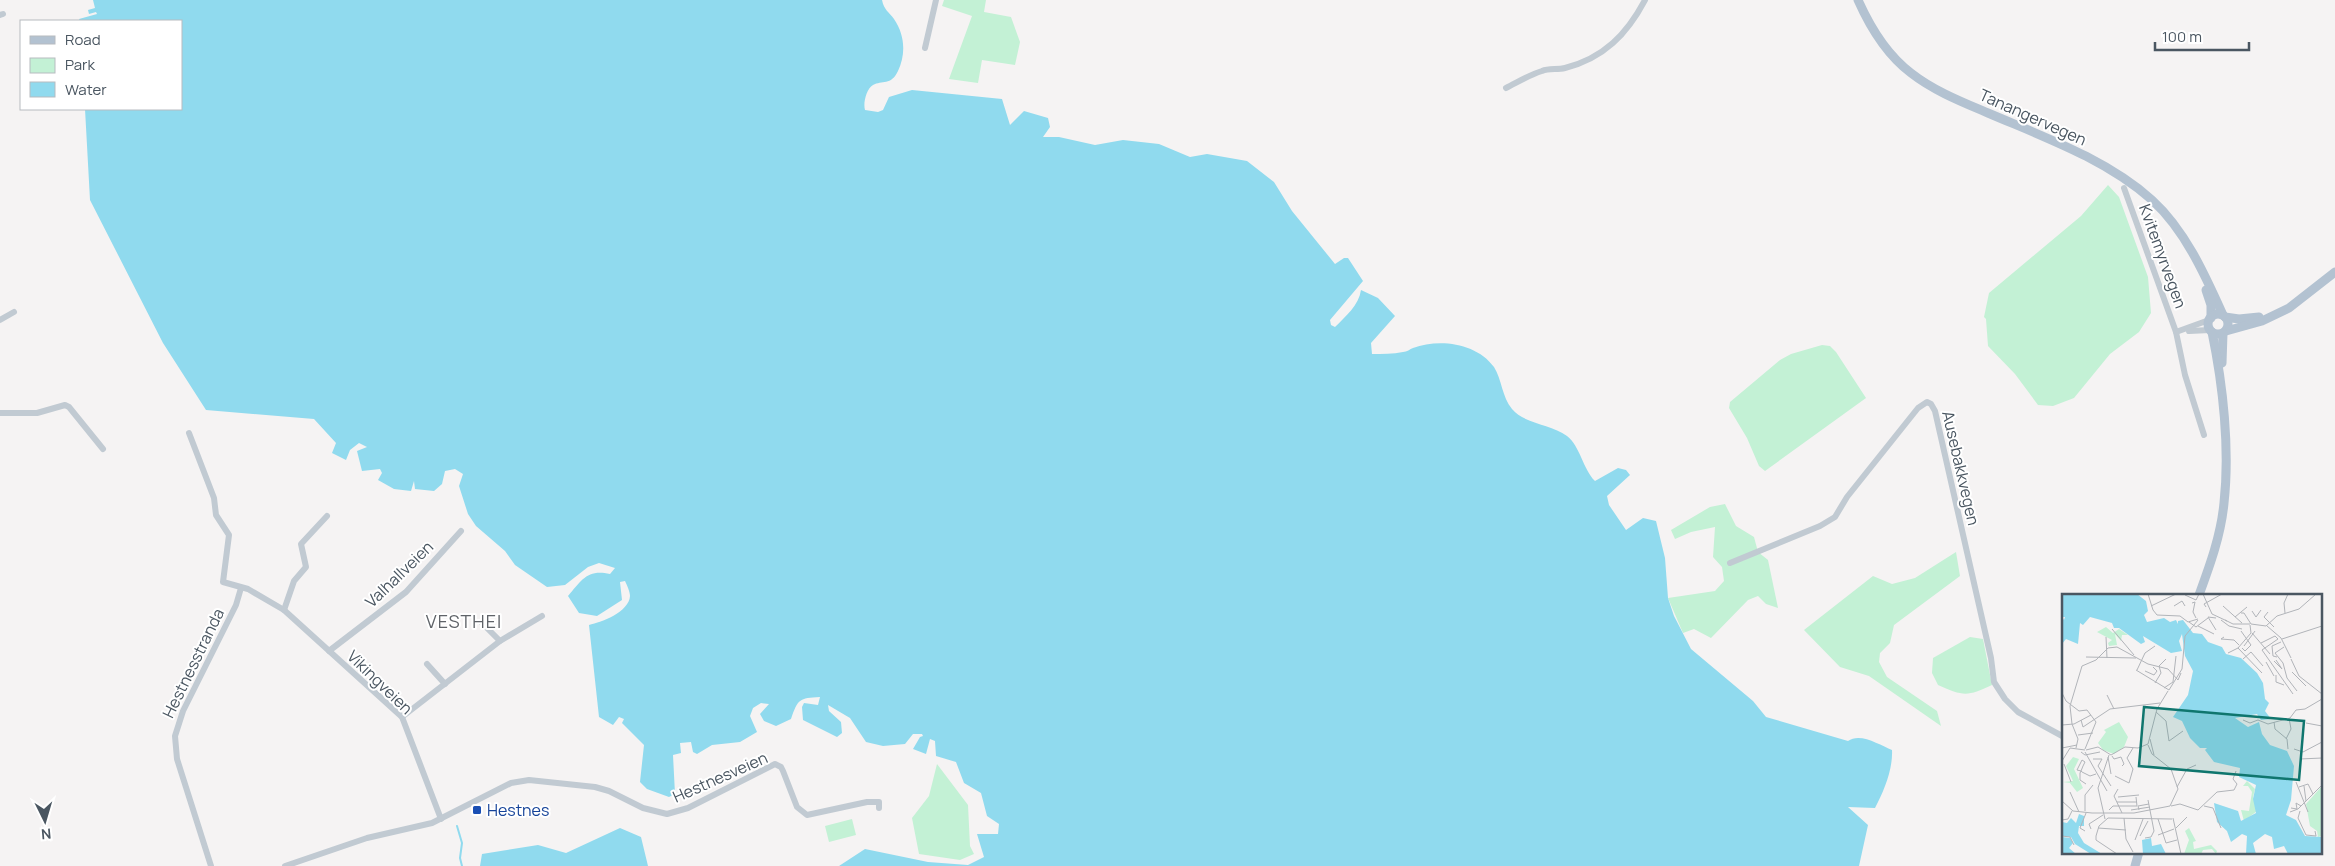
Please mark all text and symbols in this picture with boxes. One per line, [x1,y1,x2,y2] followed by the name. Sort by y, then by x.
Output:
[20,20,182,110] legend
[2155,20,2249,52] scale bar
[2162,26,2202,47] text: 100 m
[65,29,101,50] text: Road
[65,54,95,75] text: Park
[65,79,107,100] text: Water
[1976,84,2090,150] street label: Tanangervegen
[2134,201,2192,311] street label: Kvitemyrvegen
[1937,409,1985,527] street label: Ausebakkvegen
[360,536,438,612] street label: Valhallveien
[2062,594,2322,854] inset map
[157,605,229,721] street label: Hestnesstranda
[426,609,502,633] district label: VESTHEI
[342,645,418,719] street label: Vikingveien
[669,746,771,808] street label: Hestnesveien
[20,796,70,846] north arrow
[487,799,549,821] place label: Hestnes
[471,804,483,816] marker: Hestnes
[40,825,52,844] text: N

